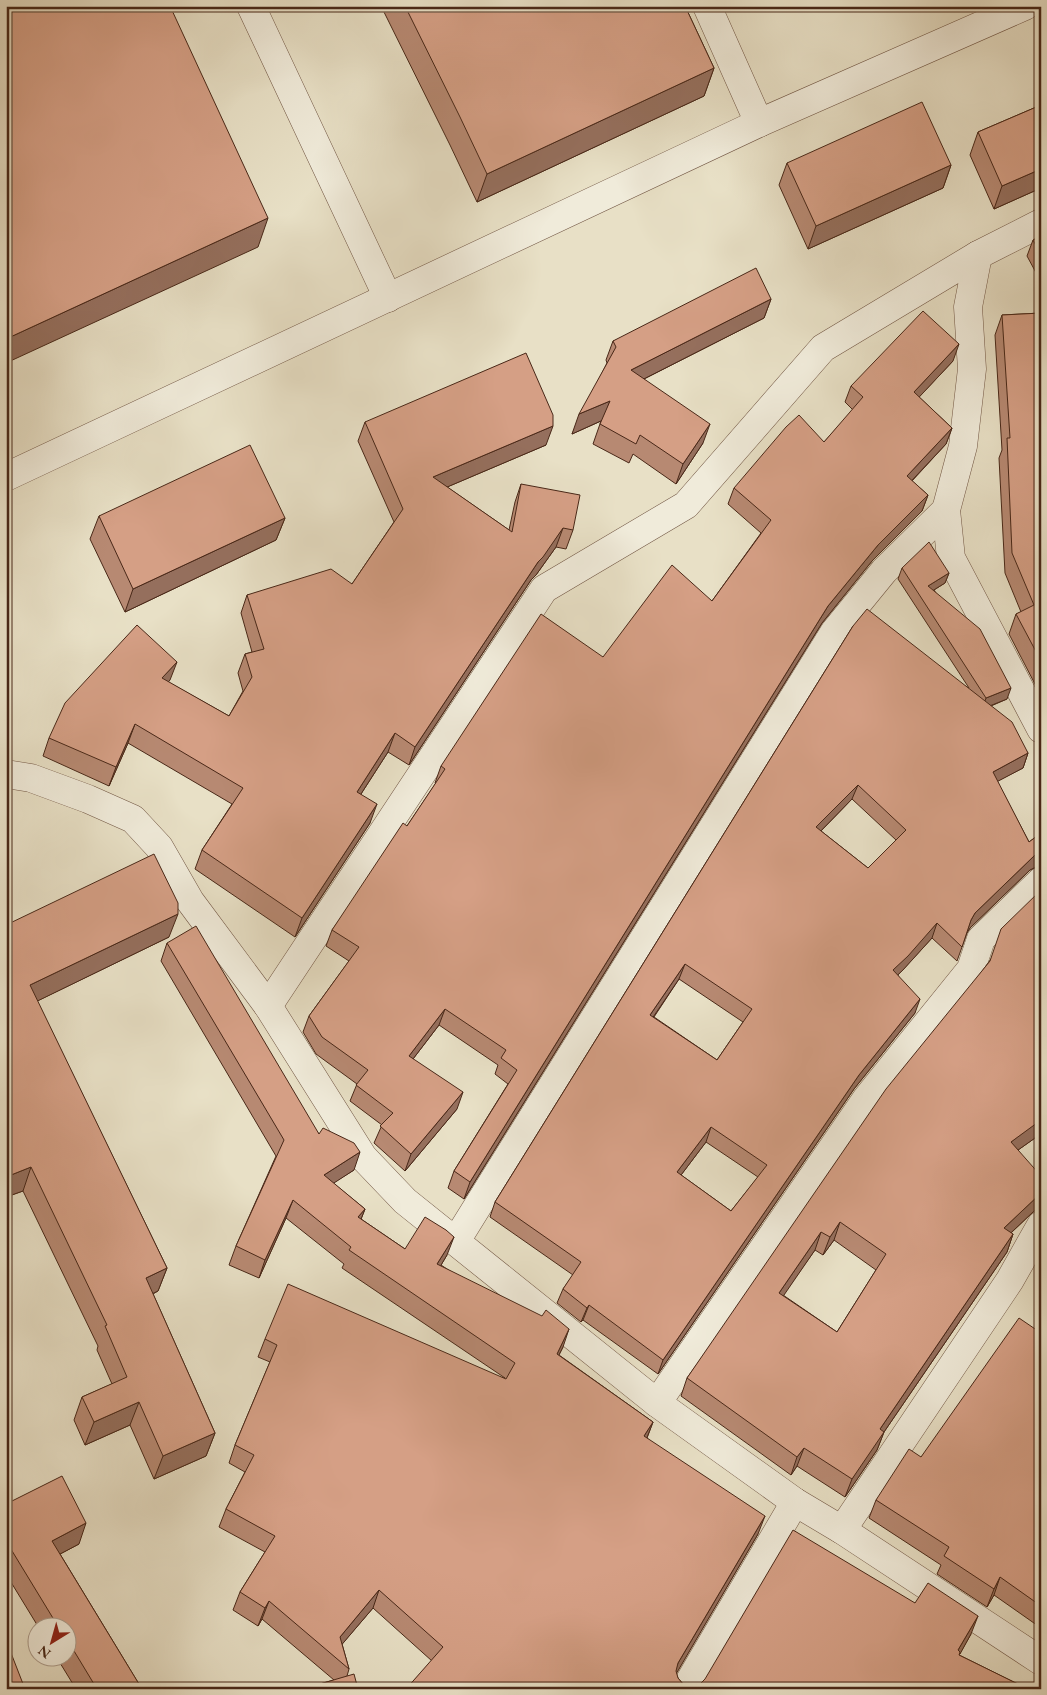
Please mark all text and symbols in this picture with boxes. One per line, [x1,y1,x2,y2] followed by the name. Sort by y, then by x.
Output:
[28,1618,78,1668] north arrow
[34,1641,54,1663] text: N

